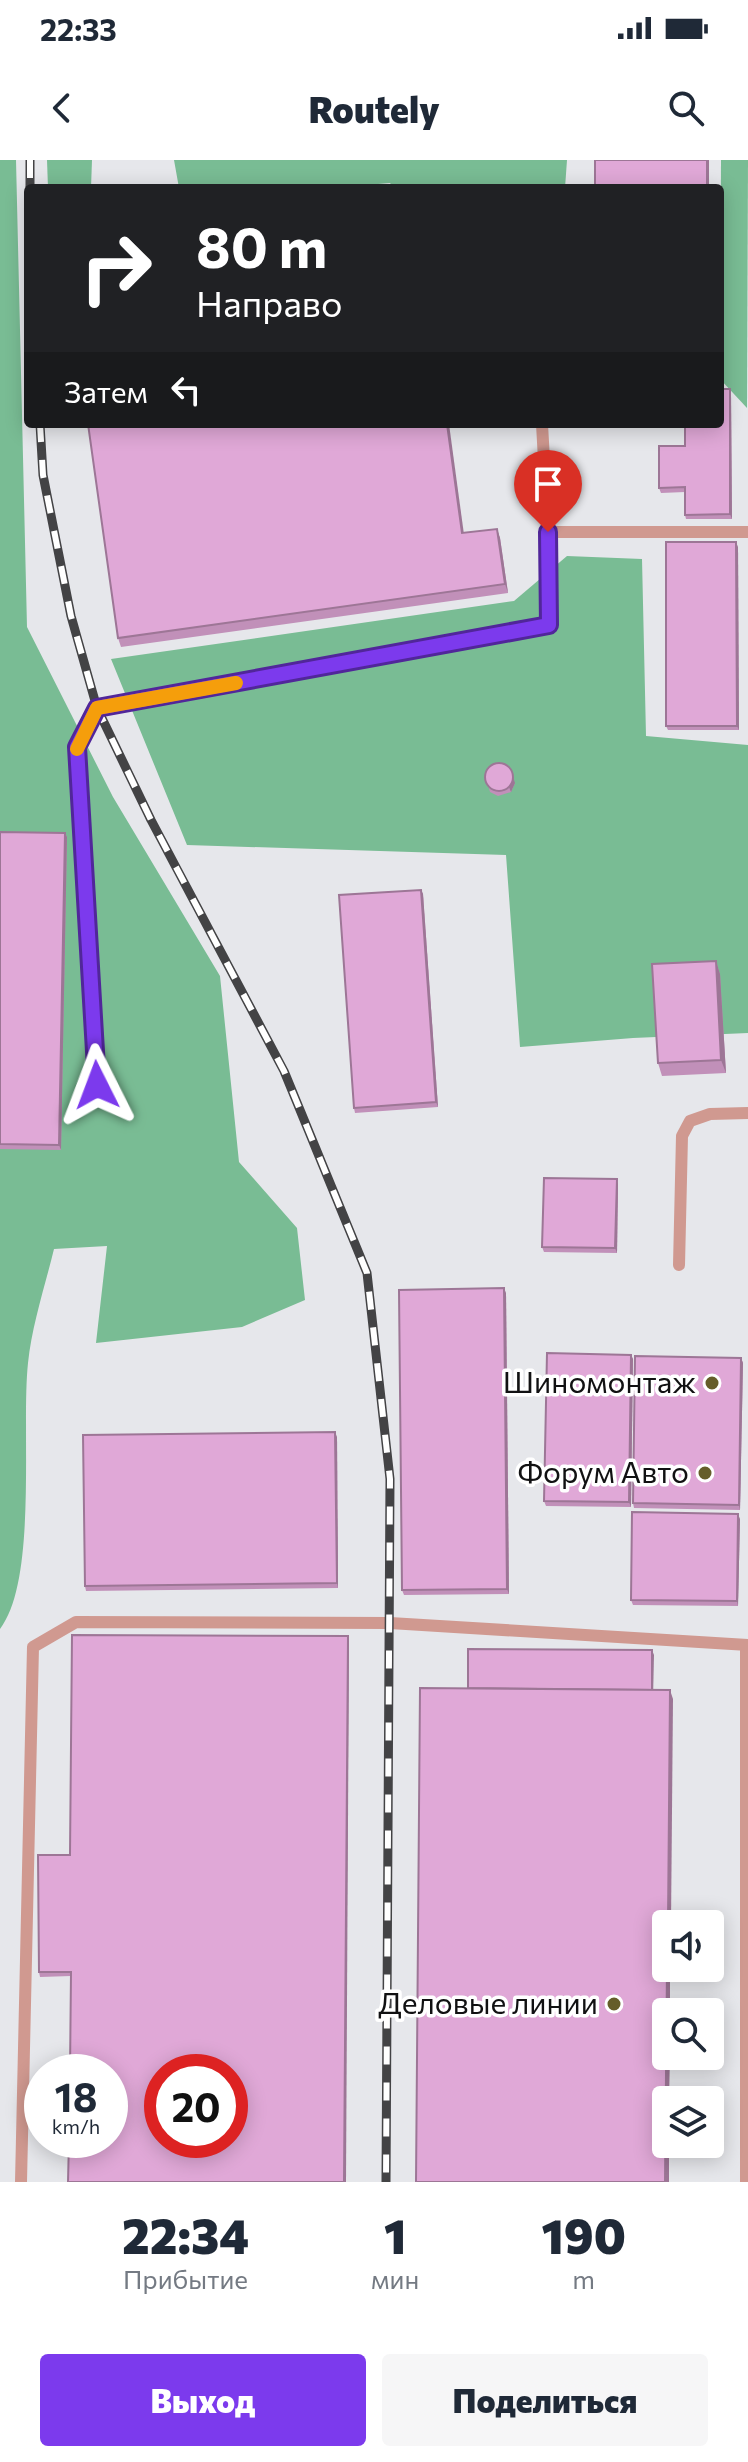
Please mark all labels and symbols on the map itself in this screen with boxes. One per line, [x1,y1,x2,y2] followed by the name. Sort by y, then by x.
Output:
[514,450,582,532] pin
[55,1043,139,1127] position arrow
[503,1362,696,1399] place label: Шиномонтаж
[703,1374,721,1392] marker: Шиномонтаж
[517,1452,689,1489] place label: Форум Авто
[696,1464,714,1482] marker: Форум Авто
[378,1983,598,2020] place label: Деловые линии
[605,1995,623,2013] marker: Деловые линии
[144,2054,248,2158] speed limit sign: 20

